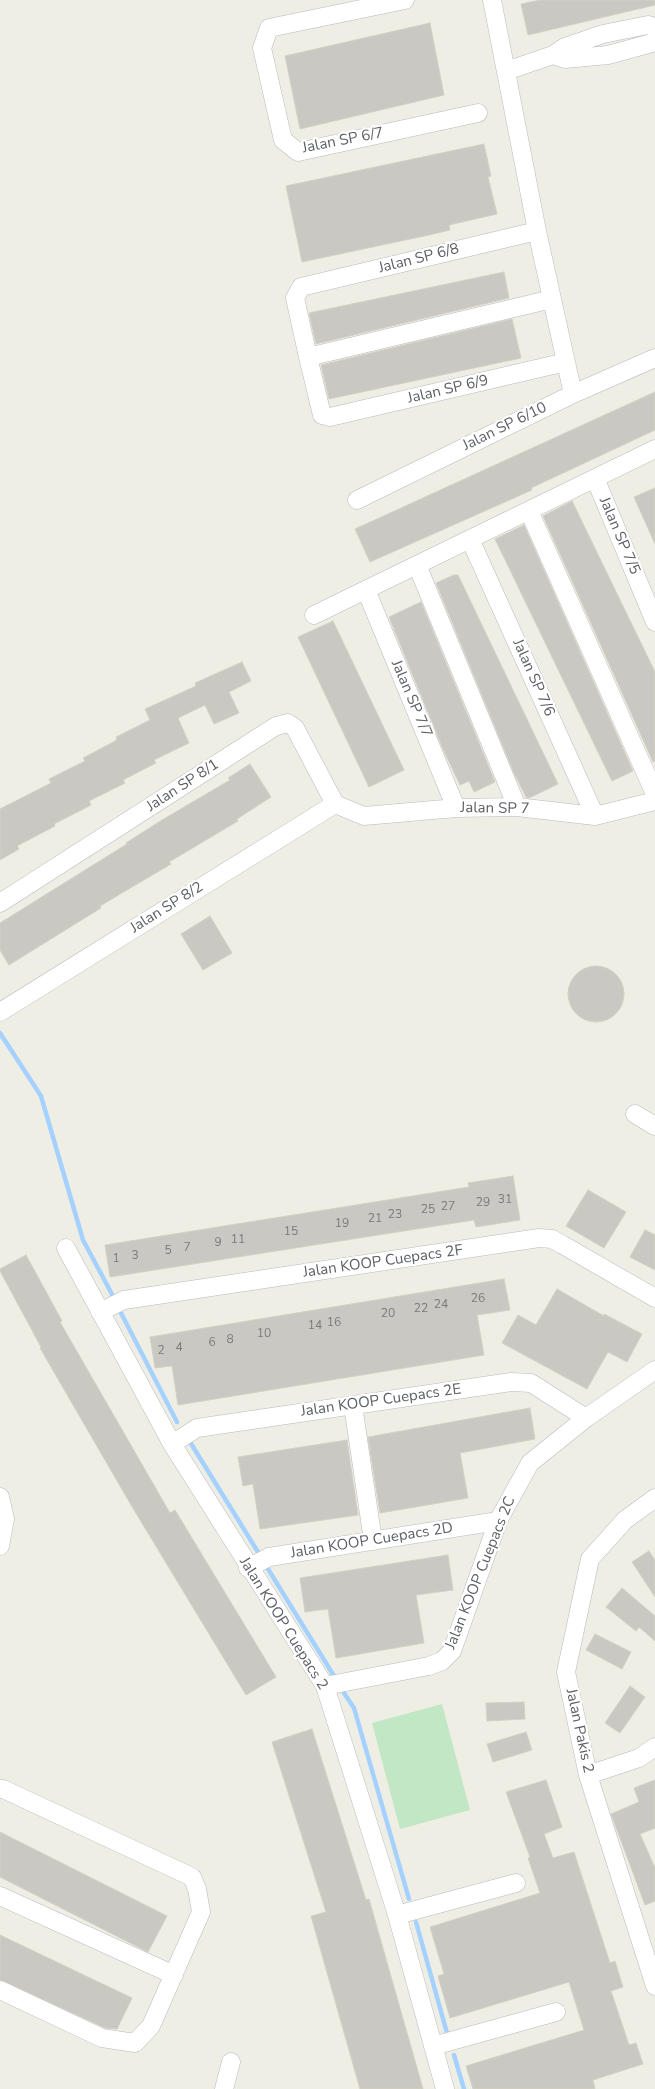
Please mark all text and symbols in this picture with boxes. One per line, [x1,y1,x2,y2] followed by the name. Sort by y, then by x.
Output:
[301,124,385,158] street label: Jalan SP 6/7
[377,240,461,278] street label: Jalan SP 6/8
[406,372,490,408] street label: Jalan SP 6/9
[460,399,550,455] street label: Jalan SP 6/10
[595,495,643,577] street label: Jalan SP 7/5
[508,637,558,719] street label: Jalan SP 7/6
[387,658,435,740] street label: Jalan SP 7/7
[144,756,222,816] street label: Jalan SP 8/1
[460,799,530,819] street label: Jalan SP 7
[127,879,207,937] street label: Jalan SP 8/2
[498,1193,512,1207] house number: 31
[476,1196,490,1210] house number: 29
[441,1200,455,1214] house number: 27
[421,1203,435,1217] house number: 25
[388,1208,402,1222] house number: 23
[368,1212,382,1226] house number: 21
[335,1217,349,1231] house number: 19
[284,1225,298,1239] house number: 15
[231,1233,245,1247] house number: 11
[214,1236,222,1250] house number: 9
[183,1241,191,1255] house number: 7
[302,1242,464,1282] street label: Jalan KOOP Cuepacs 2F
[164,1244,172,1258] house number: 5
[131,1249,139,1263] house number: 3
[112,1252,120,1266] house number: 1
[471,1292,485,1306] house number: 26
[434,1298,448,1312] house number: 24
[414,1302,428,1316] house number: 22
[381,1307,395,1321] house number: 20
[327,1316,341,1330] house number: 16
[308,1319,322,1333] house number: 14
[257,1327,271,1341] house number: 10
[226,1333,234,1347] house number: 8
[208,1336,216,1350] house number: 6
[175,1341,183,1355] house number: 4
[157,1344,165,1358] house number: 2
[300,1381,462,1421] street label: Jalan KOOP Cuepacs 2E
[442,1494,520,1652] street label: Jalan KOOP Cuepacs 2C
[290,1519,454,1563] street label: Jalan KOOP Cuepacs 2D
[235,1554,331,1694] street label: Jalan KOOP Cuepacs 2
[561,1687,597,1775] street label: Jalan Pakis 2

